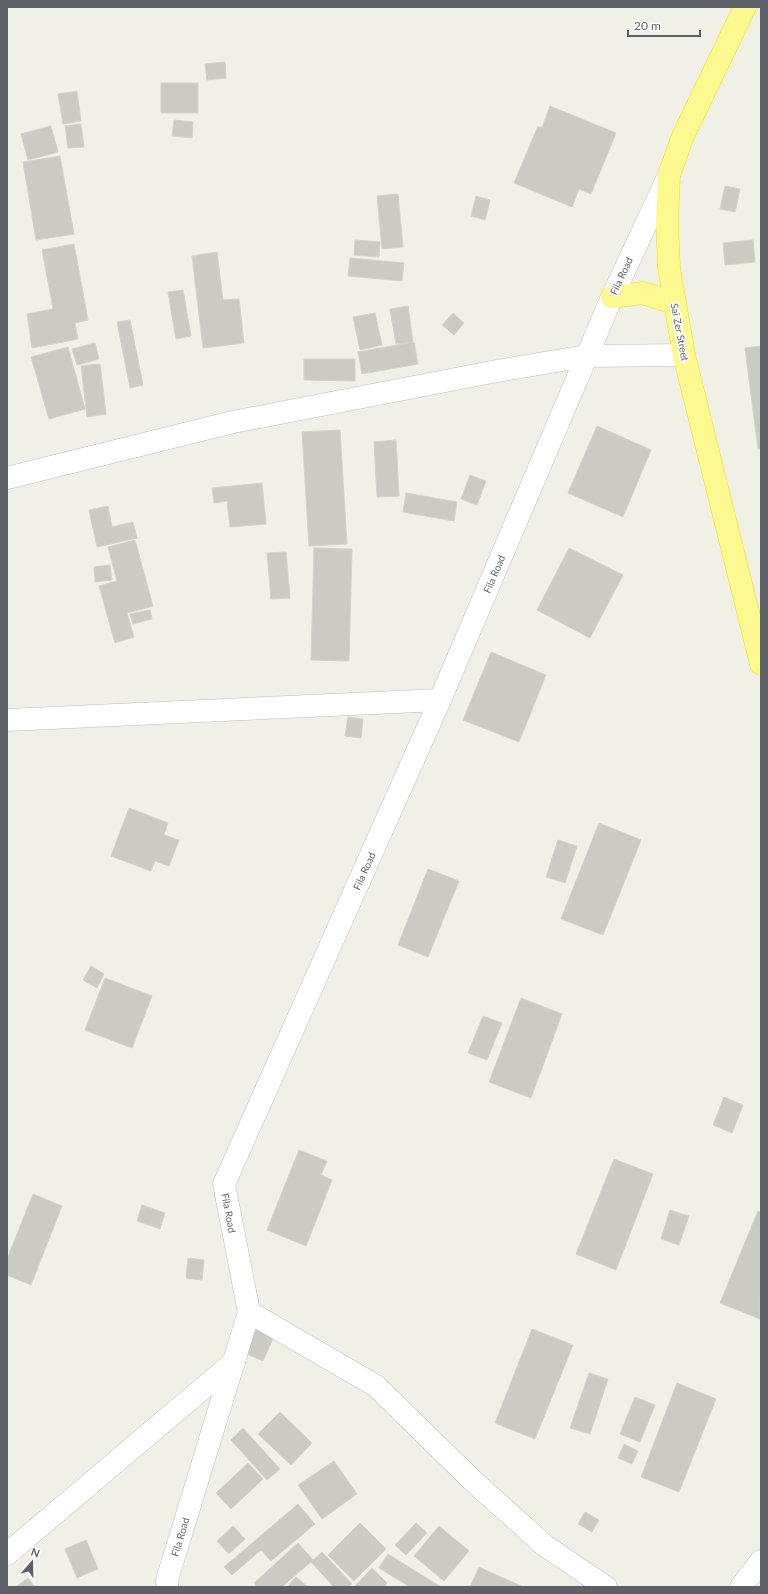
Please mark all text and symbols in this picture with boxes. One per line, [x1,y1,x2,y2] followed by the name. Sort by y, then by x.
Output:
[628,12,700,38] scale bar
[634,18,661,33] text: 20 m
[607,255,635,297] street label: Fila Road
[669,302,692,362] street label: Sai Zer Street
[481,553,507,595] street label: Fila Road
[350,850,378,892] street label: Fila Road
[219,1192,239,1234] street label: Fila Road
[168,1516,192,1558] street label: Fila Road
[12,1542,52,1582] north arrow
[29,1545,42,1560] text: N

